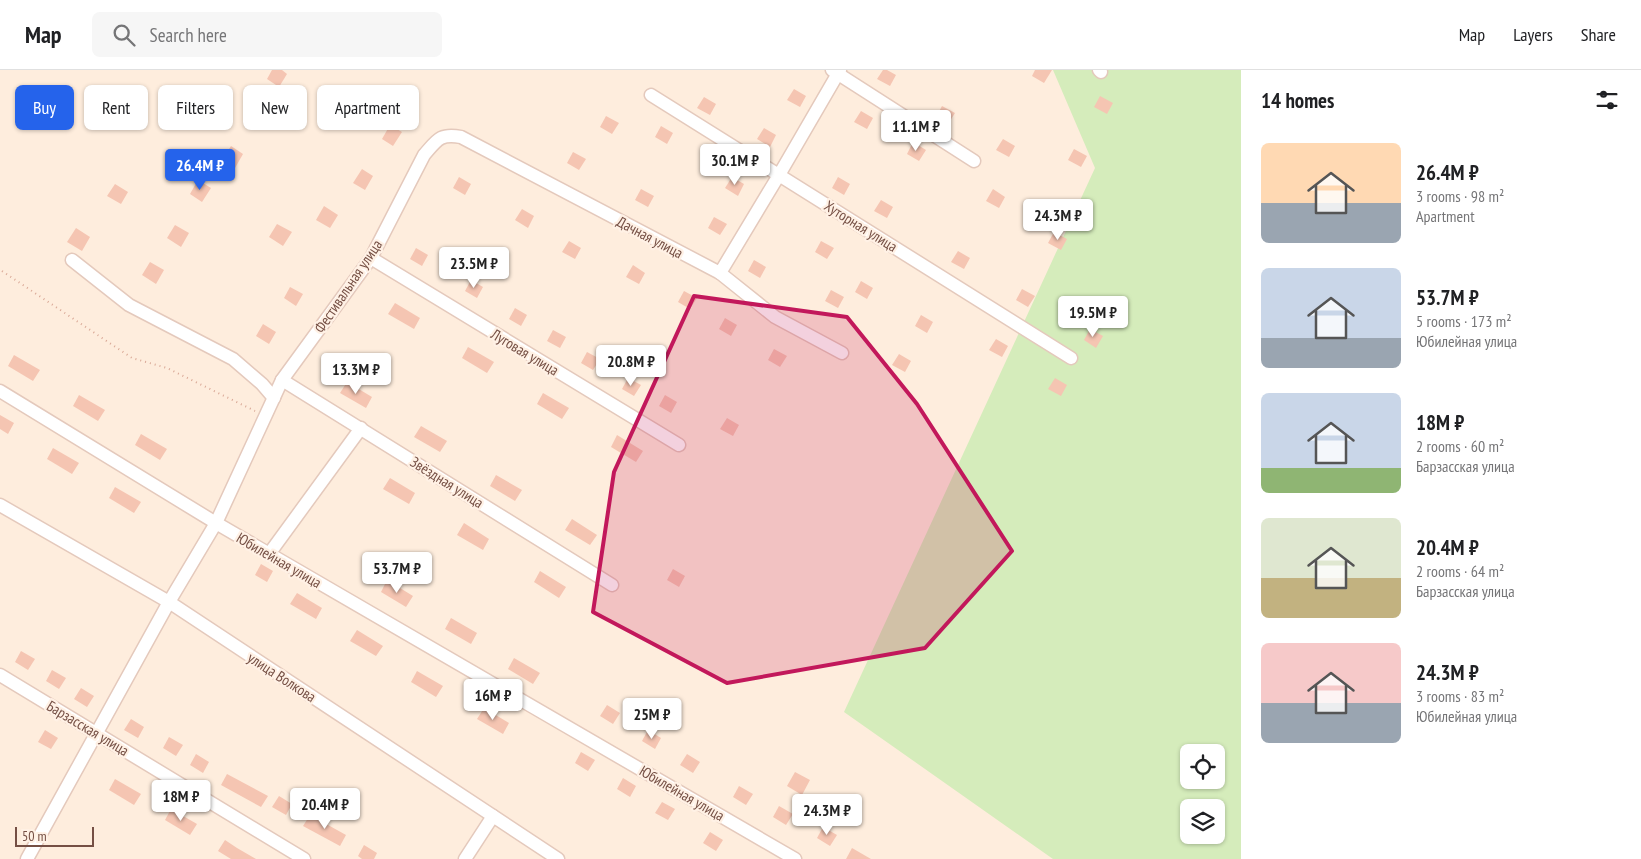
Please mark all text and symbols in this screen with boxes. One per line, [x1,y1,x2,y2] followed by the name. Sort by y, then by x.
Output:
[92,12,442,57] search box
[25,19,62,50] text: Map
[110,21,138,49] icon: search
[150,23,227,47] text: Search here
[1459,23,1485,46] text: Map
[1513,23,1553,46] text: Layers
[1581,23,1616,46] text: Share
[15,85,74,130] chip: Buy
[84,85,148,130] chip: Rent
[158,85,233,130] chip: Filters
[243,85,307,130] chip: New
[317,85,419,130] chip: Apartment
[1593,86,1621,114] icon: filters
[1261,87,1334,114] text: 14 homes
[870,109,962,152] pin: 11.1M ₽
[892,116,940,136] text: 11.1M ₽
[689,144,781,186] pin: 30.1M ₽
[154,148,246,191] pin: 26.4M ₽
[711,150,759,170] text: 30.1M ₽
[176,155,224,175] text: 26.4M ₽
[1416,159,1479,186] text: 26.4M ₽
[1301,163,1361,223] icon: home
[1416,186,1504,206] text: 3 rooms · 98 m²
[821,196,901,256] street label: Хуторная улица
[1012,198,1104,241] pin: 24.3M ₽
[1034,205,1082,225] text: 24.3M ₽
[1416,206,1475,226] text: Apartment
[614,212,686,262] street label: Дачная улица
[310,236,386,336] street label: Фестивальная улица
[428,246,520,289] pin: 23.5M ₽
[450,253,498,273] text: 23.5M ₽
[1416,284,1479,311] text: 53.7M ₽
[1301,288,1361,348] icon: home
[1047,296,1139,338] pin: 19.5M ₽
[1069,302,1117,322] text: 19.5M ₽
[1416,311,1512,331] text: 5 rooms · 173 m²
[487,324,562,380] street label: Луговая улица
[1416,331,1517,351] text: Юбилейная улица
[585,344,677,387] pin: 20.8M ₽
[607,351,655,371] text: 20.8M ₽
[310,352,402,395] pin: 13.3M ₽
[332,359,380,379] text: 13.3M ₽
[1416,409,1464,436] text: 18M ₽
[1301,413,1361,473] icon: home
[1416,436,1504,456] text: 2 rooms · 60 m²
[407,452,487,512] street label: Звёздная улица
[1416,456,1515,476] text: Барзасская улица
[233,528,325,592] street label: Юбилейная улица
[1416,534,1479,561] text: 20.4M ₽
[1301,538,1361,598] icon: home
[351,552,443,594] pin: 53.7M ₽
[373,558,421,578] text: 53.7M ₽
[1416,561,1504,581] text: 2 rooms · 64 m²
[1416,581,1515,601] text: Барзасская улица
[244,648,320,706] street label: улица Волкова
[1416,659,1479,686] text: 24.3M ₽
[1301,663,1361,723] icon: home
[458,678,528,721] pin: 16M ₽
[475,685,511,705] text: 16M ₽
[1416,686,1504,706] text: 3 rooms · 83 m²
[44,696,132,760] street label: Барзасская улица
[617,698,687,740] pin: 25M ₽
[634,704,670,724] text: 25M ₽
[1416,706,1517,726] text: Юбилейная улица
[1180,744,1225,844] map controls
[1180,744,1225,789] button: locate
[636,761,728,825] street label: Юбилейная улица
[146,780,216,822] pin: 18M ₽
[163,786,199,806] text: 18M ₽
[279,788,371,830] pin: 20.4M ₽
[301,794,349,814] text: 20.4M ₽
[781,794,873,836] pin: 24.3M ₽
[1180,799,1225,844] button: layers
[803,800,851,820] text: 24.3M ₽
[15,824,94,847] scale bar
[22,827,47,845] text: 50 m

